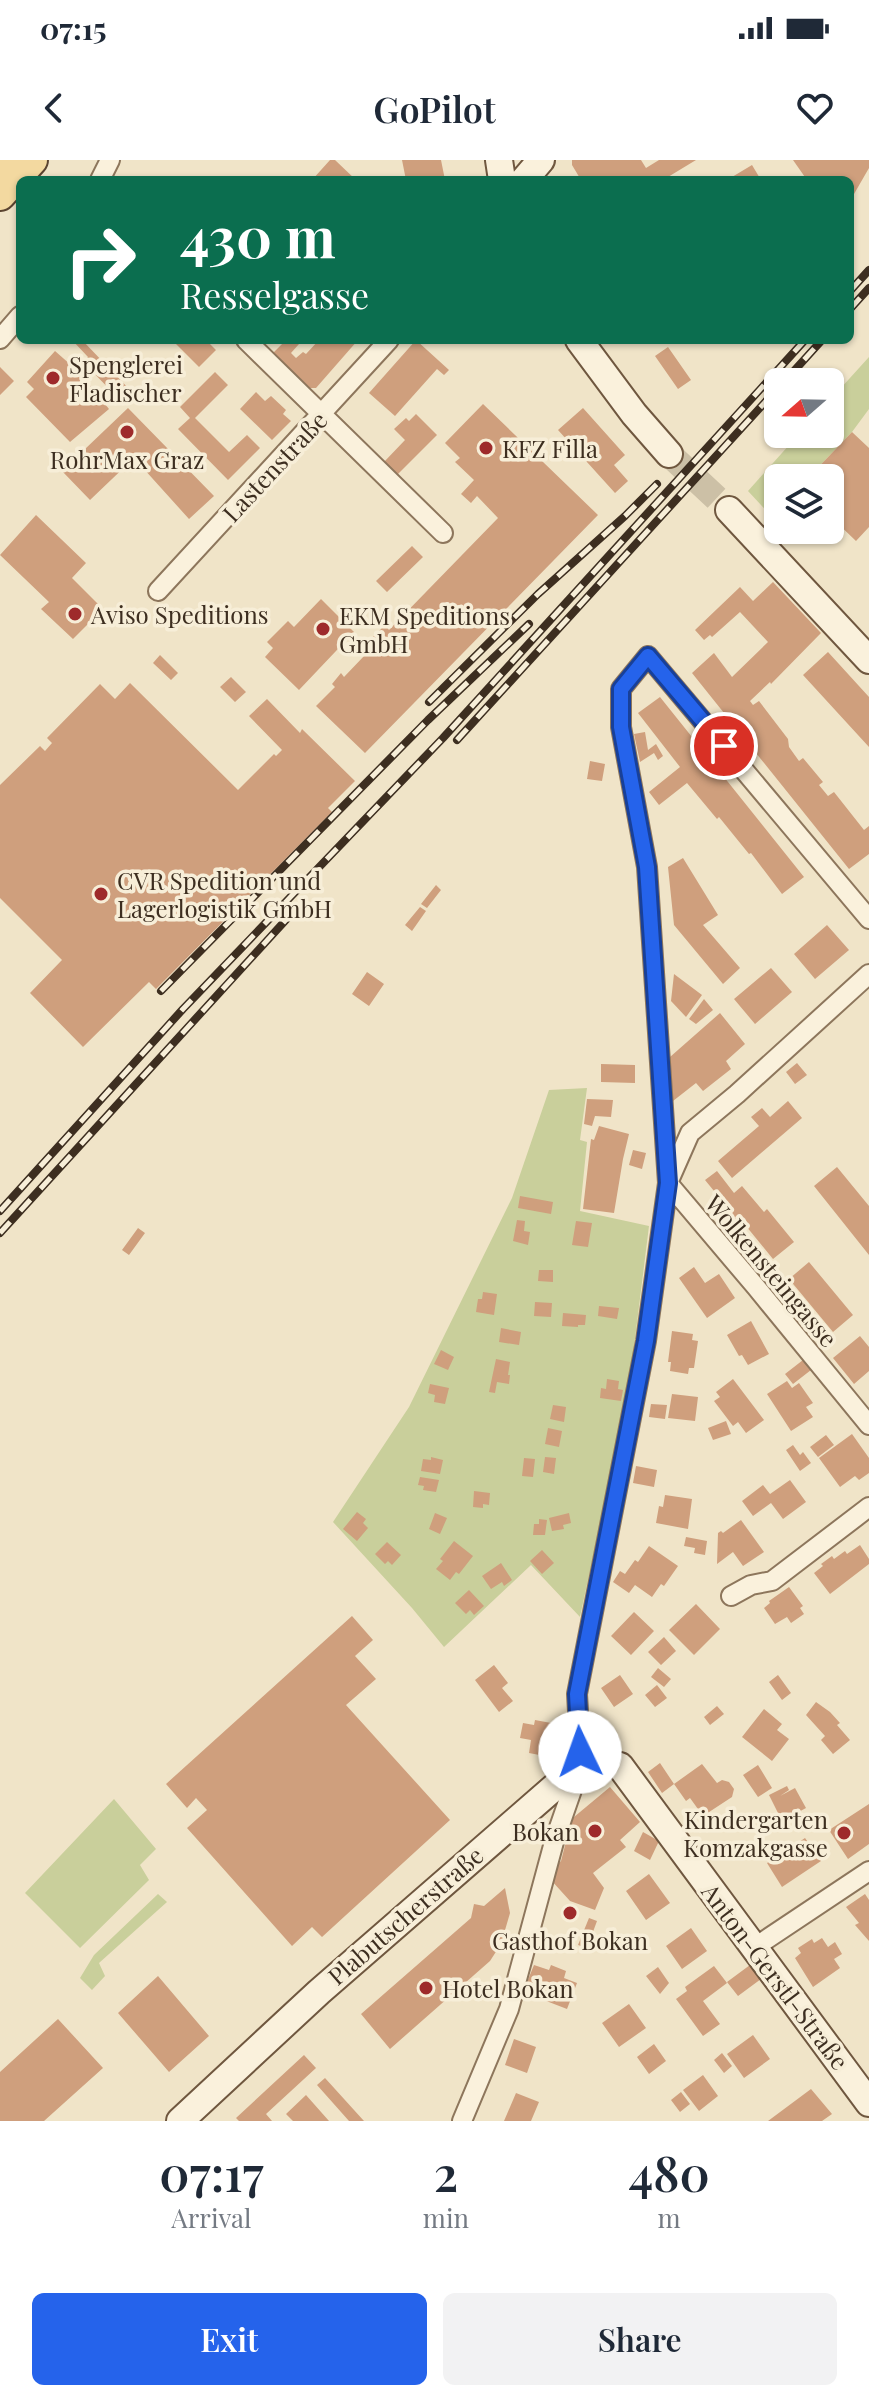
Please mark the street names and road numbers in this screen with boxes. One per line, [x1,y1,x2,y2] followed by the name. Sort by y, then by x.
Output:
[215,404,333,528] street label: Lastenstraße
[698,1186,845,1353] street label: Wolkensteingasse
[321,1839,489,1991] street label: Plabutscherstraße
[695,1876,857,2076] street label: Anton-Gerstl-Straße

